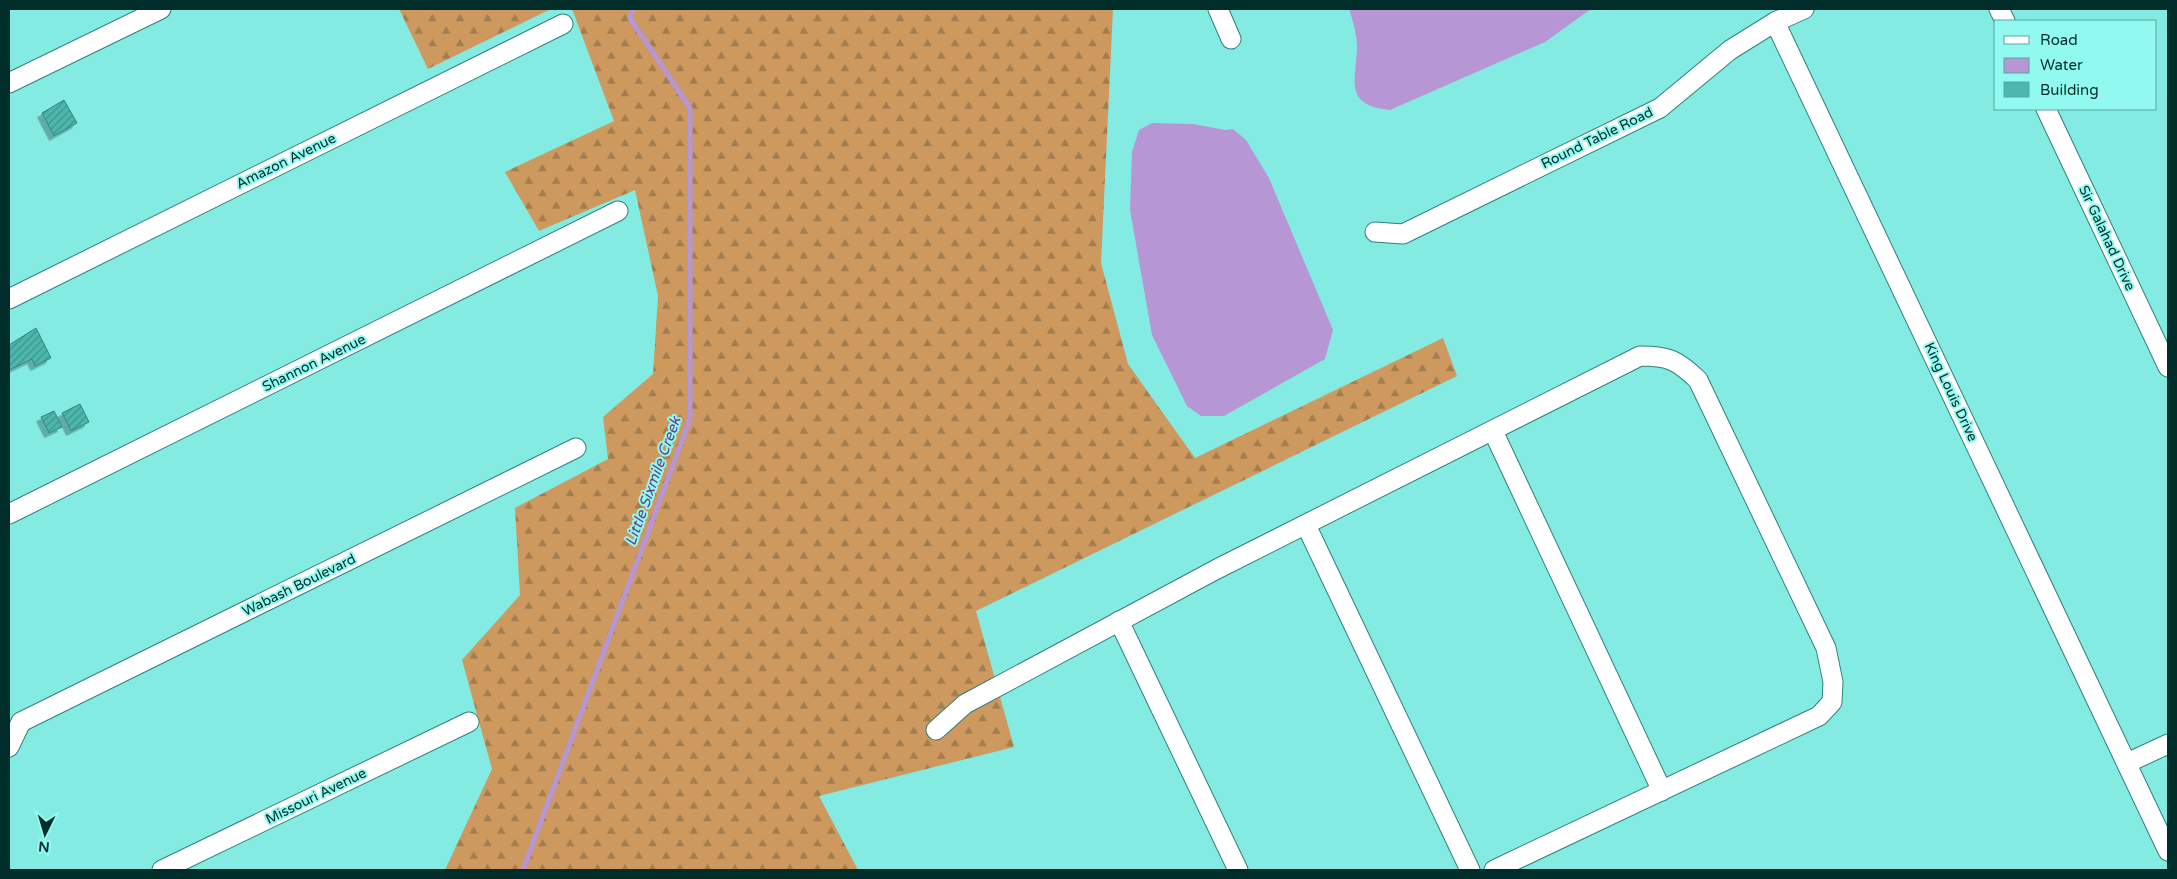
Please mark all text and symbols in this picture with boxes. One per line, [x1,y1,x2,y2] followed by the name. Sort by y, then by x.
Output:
[1994,20,2157,110] legend
[2040,31,2078,49] text: Road
[2040,56,2083,74] text: Water
[2040,81,2099,99] text: Building
[1538,104,1656,172] street label: Round Table Road
[233,129,339,192] street label: Amazon Avenue
[2075,183,2139,293] street label: Sir Galahad Drive
[260,331,368,395] street label: Shannon Avenue
[1921,340,1981,444] street label: King Louis Drive
[621,413,685,548] water label: Little Sixmile Creek
[239,550,359,620] street label: Wabash Boulevard
[263,764,369,828] street label: Missouri Avenue
[20,809,70,859] north arrow
[38,837,50,855] text: N

